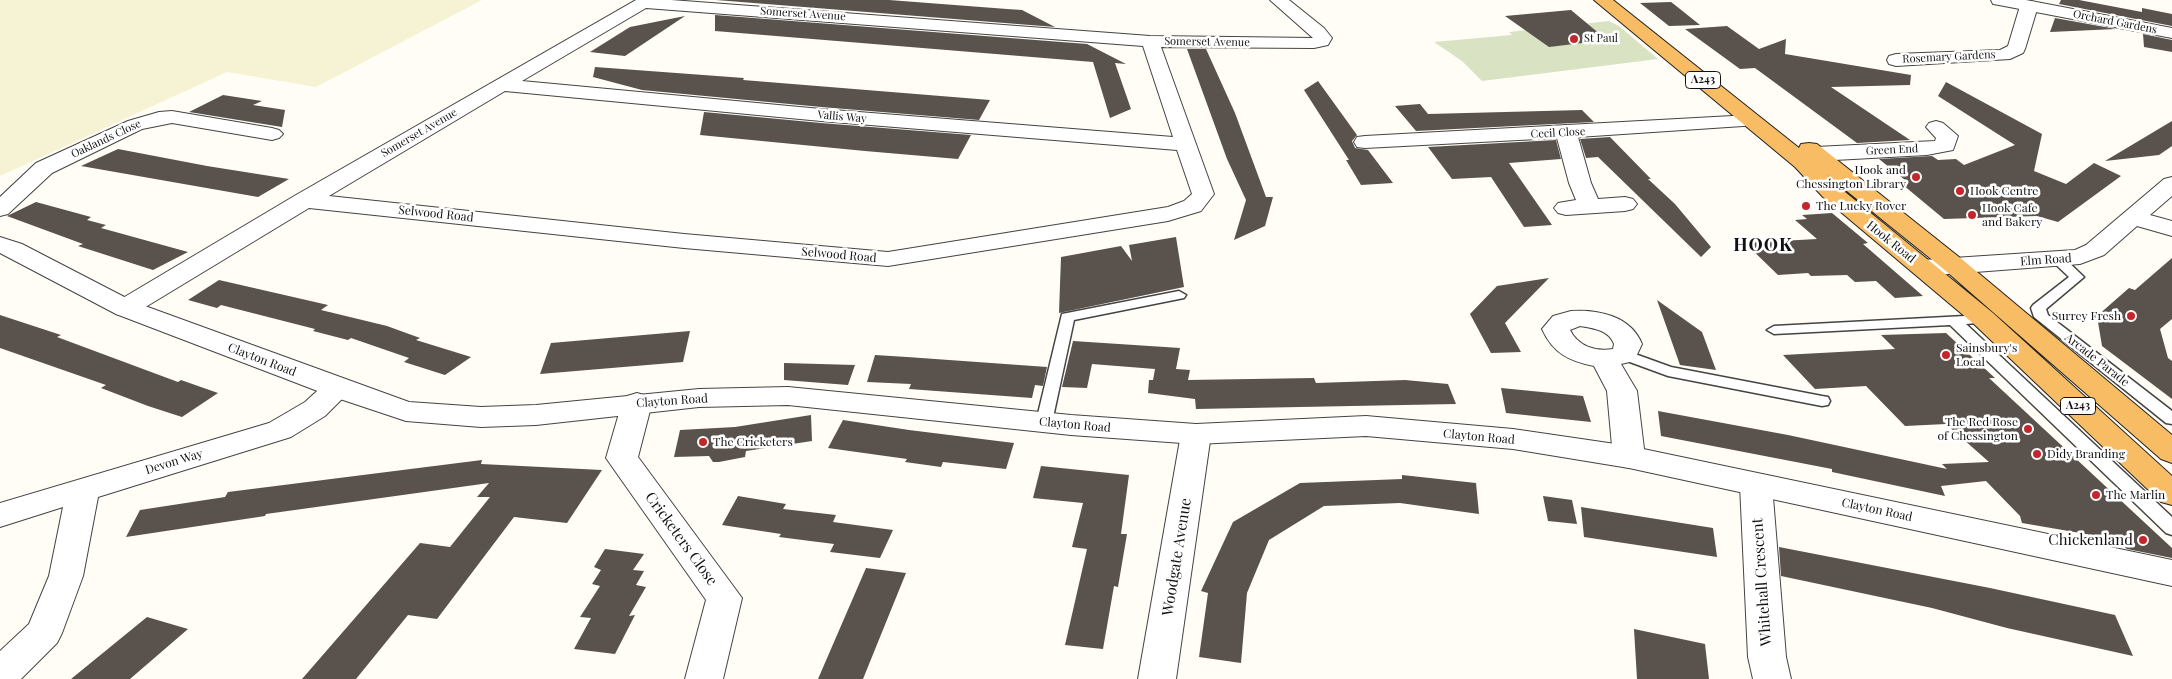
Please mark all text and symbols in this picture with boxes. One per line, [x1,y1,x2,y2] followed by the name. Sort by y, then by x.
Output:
[760,4,846,24] street label: Somerset Avenue
[2072,7,2158,37] street label: Orchard Gardens
[1584,32,1618,46] place label: St Paul
[1568,33,1580,45] marker: St Paul
[1164,35,1250,49] street label: Somerset Avenue
[1902,48,1996,66] street label: Rosemary Gardens
[1686,72,1720,88] road number: A243
[379,106,459,160] street label: Somerset Avenue
[817,108,867,126] street label: Vallis Way
[69,117,143,161] street label: Oaklands Close
[1530,125,1586,141] street label: Cecil Close
[1865,142,1919,158] street label: Green End
[1796,163,1906,191] place label: Hook and Chessington Library
[1910,171,1922,183] marker: Hook and Chessington Library
[1970,184,2038,198] place label: Hook Centre
[1954,185,1966,197] marker: Hook Centre
[1816,199,1906,213] place label: The Lucky Rover
[1800,200,1812,212] marker: The Lucky Rover
[1982,201,2042,229] place label: Hook Cafe and Bakery
[398,203,474,225] street label: Selwood Road
[1966,209,1978,221] marker: Hook Cafe and Bakery
[1864,218,1918,266] street label: Hook Road
[1733,234,1793,256] district label: HOOK
[801,245,877,265] street label: Selwood Road
[2020,251,2072,269] street label: Elm Road
[2052,309,2121,323] place label: Surrey Fresh
[2125,310,2137,322] marker: Surrey Fresh
[2062,330,2132,390] street label: Arcade Parade
[226,340,298,380] street label: Clayton Road
[1956,341,2017,369] place label: Sainsbury's Local
[1940,349,1952,361] marker: Sainsbury's Local
[636,391,708,411] street label: Clayton Road
[2060,398,2096,414] road number: A243
[1039,415,1111,435] street label: Clayton Road
[1937,415,2018,443] place label: The Red Rose of Chessington
[2022,423,2034,435] marker: The Red Rose of Chessington
[1443,427,1515,447] street label: Clayton Road
[713,435,793,449] place label: The Cricketers
[697,436,709,448] marker: The Cricketers
[143,446,205,478] street label: Devon Way
[2047,447,2125,461] place label: Didy Branding
[2031,448,2043,460] marker: Didy Branding
[2106,488,2165,502] place label: The Marlin
[641,489,721,589] street label: Cricketers Close
[2090,489,2102,501] marker: The Marlin
[1840,495,1914,525] street label: Clayton Road
[1159,497,1195,617] street label: Woodgate Avenue
[1749,517,1775,647] street label: Whitehall Crescent
[2048,531,2133,549] place label: Chickenland
[2137,534,2149,546] marker: Chickenland

